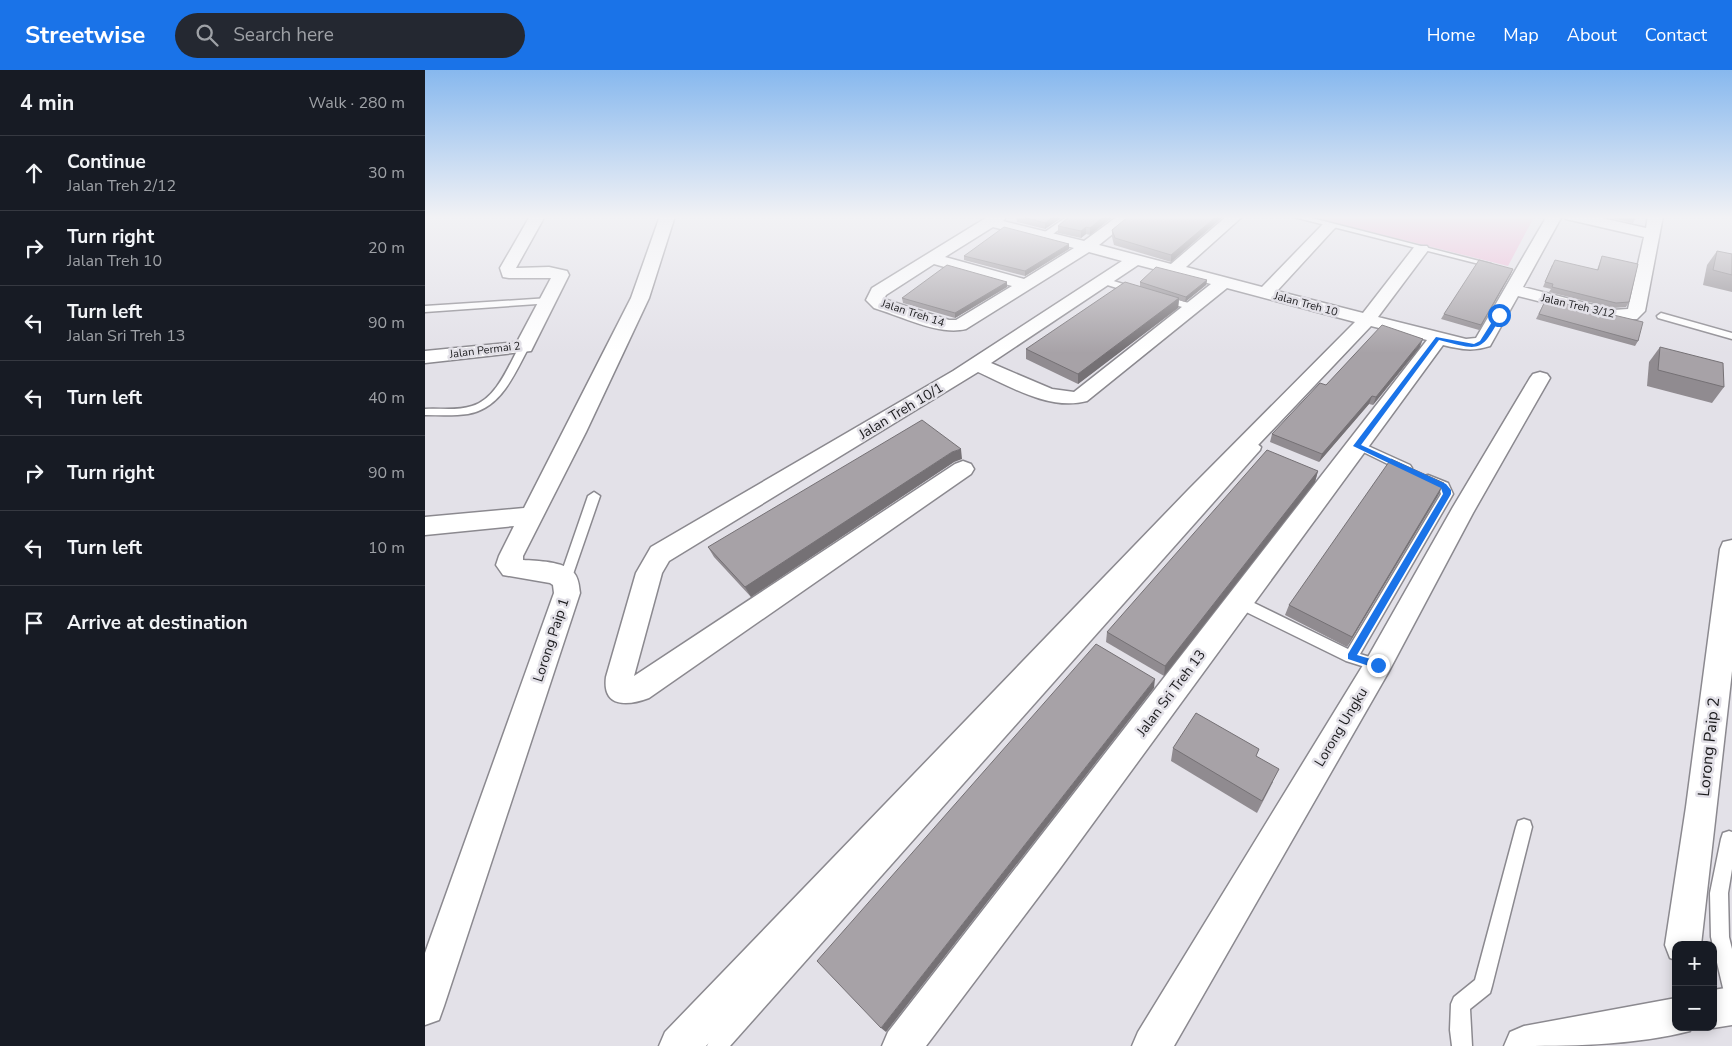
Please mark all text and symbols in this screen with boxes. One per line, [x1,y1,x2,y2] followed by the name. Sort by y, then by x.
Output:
[175,13,525,58] search box
[25,19,145,51] text: Streetwise
[193,21,221,49] icon: search
[233,22,334,48] text: Search here
[1427,23,1475,47] text: Home
[1503,23,1539,47] text: Map
[1567,23,1617,47] text: About
[1645,23,1707,47] text: Contact
[20,89,74,117] text: 4 min
[309,92,405,114] text: Walk · 280 m
[67,149,146,175] text: Continue
[20,159,48,187] icon: ahead
[368,162,405,184] text: 30 m
[67,175,176,197] text: Jalan Treh 2/12
[67,224,154,250] text: Turn right
[20,234,48,262] icon: right
[368,237,405,259] text: 20 m
[67,250,162,272] text: Jalan Treh 10
[1272,288,1340,320] street label: Jalan Treh 10
[1539,290,1616,322] street label: Jalan Treh 3/12
[879,295,947,330] street label: Jalan Treh 14
[67,299,142,325] text: Turn left
[1488,304,1511,327] route start
[20,309,48,337] icon: left
[368,312,405,334] text: 90 m
[67,325,185,347] text: Jalan Sri Treh 13
[448,338,521,362] street label: Jalan Permai 2
[854,378,947,444] street label: Jalan Treh 10/1
[20,384,48,412] icon: left
[67,385,142,411] text: Turn left
[368,387,405,409] text: 40 m
[20,459,48,487] icon: right
[67,460,154,486] text: Turn right
[368,462,405,484] text: 90 m
[20,534,48,562] icon: left
[67,535,142,561] text: Turn left
[368,537,405,559] text: 10 m
[529,596,573,684] street label: Lorong Paip 1
[20,609,48,637] icon: arrive
[67,610,248,636] text: Arrive at destination
[1132,646,1210,741] street label: Jalan Sri Treh 13
[1367,654,1390,677] route end
[1310,684,1372,770] street label: Lorong Ungku
[1693,696,1725,798] street label: Lorong Paip 2
[1672,941,1717,1031] map controls
[1672,941,1717,986] button: +
[1672,986,1717,1031] button: −

